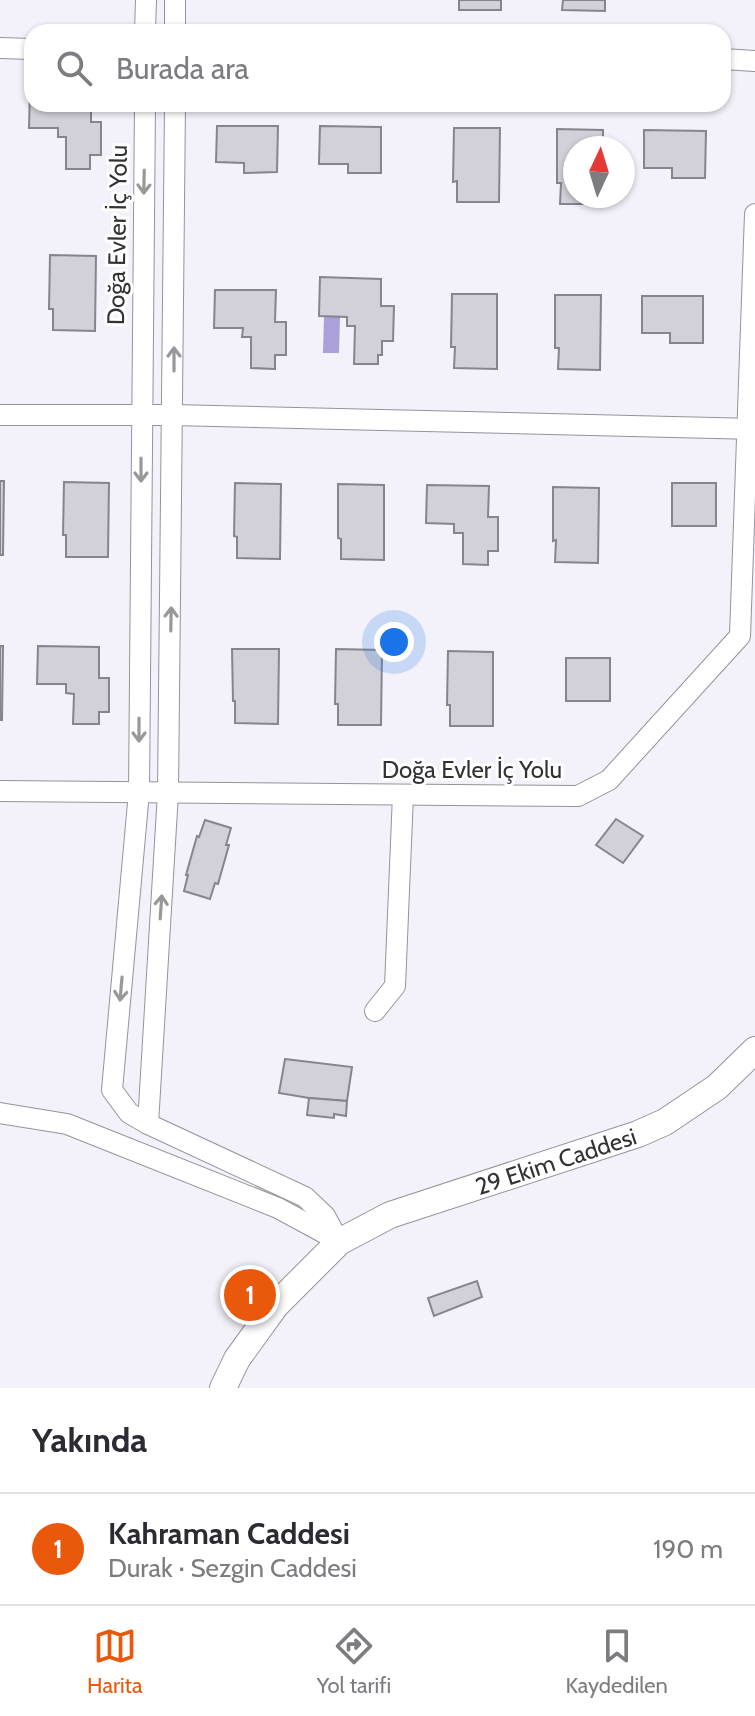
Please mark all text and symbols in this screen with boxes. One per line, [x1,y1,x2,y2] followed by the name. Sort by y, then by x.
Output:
[24,24,731,112] search box
[52,46,96,90] icon: search
[116,50,249,87] text: Burada ara
[563,136,635,208] north arrow
[101,145,133,325] street label: Doğa Evler İç Yolu
[136,168,152,195] one-way arrow
[166,346,181,373] one-way arrow
[133,456,149,483] one-way arrow
[163,606,178,633] one-way arrow
[374,622,414,662] your location
[131,716,147,743] one-way arrow
[382,755,562,784] street label: Doğa Evler İç Yolu
[154,894,169,921] one-way arrow
[113,975,128,1002] one-way arrow
[472,1121,640,1201] street label: 29 Ekim Caddesi
[224,1265,276,1325] pin: 1
[32,1419,147,1461] text: Yakında
[108,1515,350,1552] text: Kahraman Caddesi
[53,1533,63,1565] text: 1
[653,1533,723,1565] text: 190 m
[108,1552,357,1584] text: Durak · Sezgin Caddesi
[87,1624,143,1699] tab: Harita
[317,1624,391,1699] tab: Yol tarifi
[565,1624,668,1699] tab: Kaydedilen

